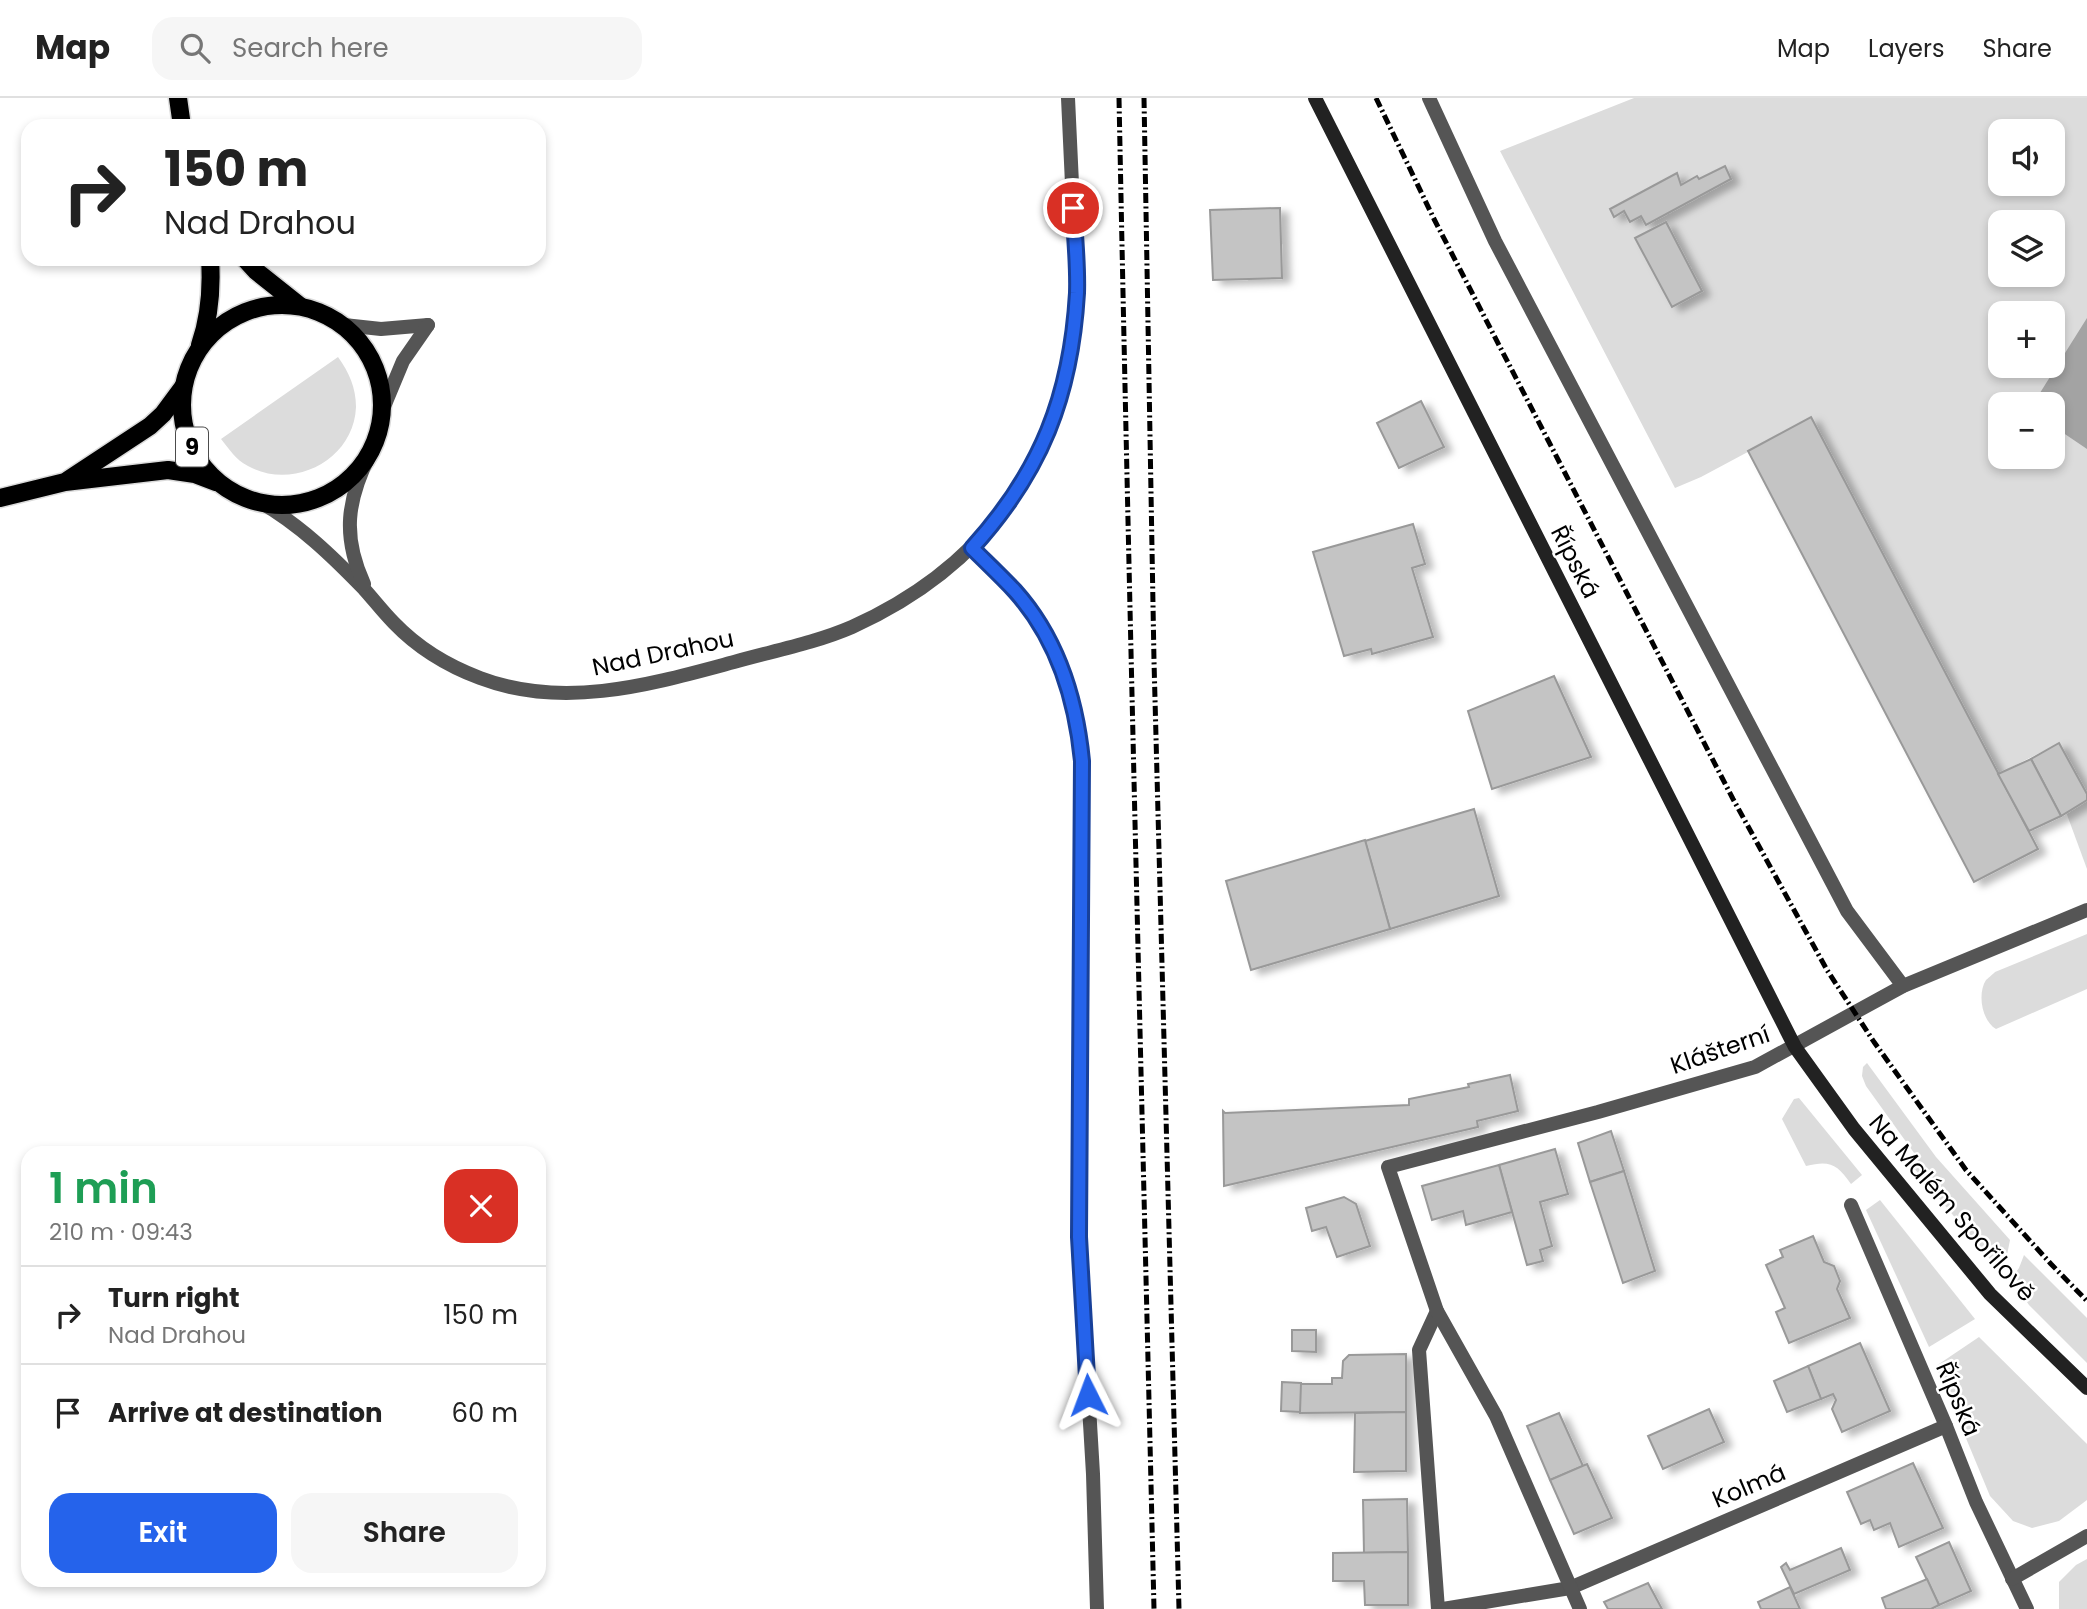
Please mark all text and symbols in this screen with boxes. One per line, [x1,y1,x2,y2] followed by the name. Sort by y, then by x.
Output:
[152,17,642,80] search box
[35,24,110,71] text: Map
[176,29,214,67] icon: search
[232,30,389,66] text: Search here
[1777,32,1830,65] text: Map
[1868,32,1944,65] text: Layers
[1982,32,2052,65] text: Share
[1988,119,2065,469] map controls
[1988,119,2065,196] button: sound
[164,135,309,203] text: 150 m
[49,147,140,238] icon: right
[1043,178,1103,238] pin
[1054,189,1092,227] icon: arrive
[164,200,356,245] text: Nad Drahou
[1988,210,2065,287] button: layers
[1988,301,2065,378] button: +
[1988,392,2065,469] button: −
[176,428,208,466] road number: 9
[1543,520,1608,604] street label: Řípská
[589,621,737,684] street label: Nad Drahou
[1666,1017,1774,1082] street label: Klášterní
[1862,1107,2043,1308] street label: Na Malém Spořilově
[49,1159,158,1218] text: 1 min
[444,1169,518,1243] button: close
[49,1216,193,1248] text: 210 m · 09:43
[108,1280,240,1316] text: Turn right
[49,1296,87,1334] icon: right
[443,1297,518,1333] text: 150 m
[108,1319,246,1351] text: Nad Drahou
[1928,1357,1989,1441] street label: Řípská
[1051,1358,1125,1432] position arrow
[49,1394,87,1432] icon: arrive
[108,1395,383,1431] text: Arrive at destination
[451,1395,518,1431] text: 60 m
[1707,1455,1791,1516] street label: Kolmá
[49,1493,277,1573] button: Exit
[291,1493,518,1573] button: Share

